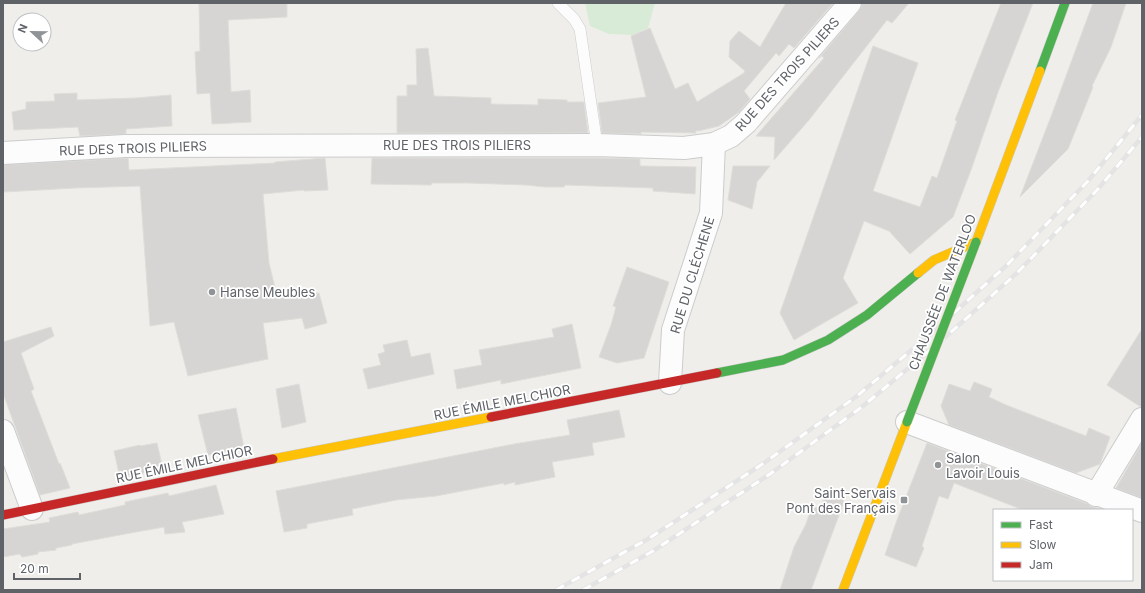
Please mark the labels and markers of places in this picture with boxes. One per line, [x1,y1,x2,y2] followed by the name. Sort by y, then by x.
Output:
[220,284,315,300] place label: Hanse Meubles
[207,287,217,297] marker: Hanse Meubles
[946,450,1020,481] place label: Salon Lavoir Louis
[933,460,943,470] marker: Salon Lavoir Louis
[786,485,896,516] place label: Saint-Servais Pont des Français
[899,495,909,505] marker: Saint-Servais Pont des Français

